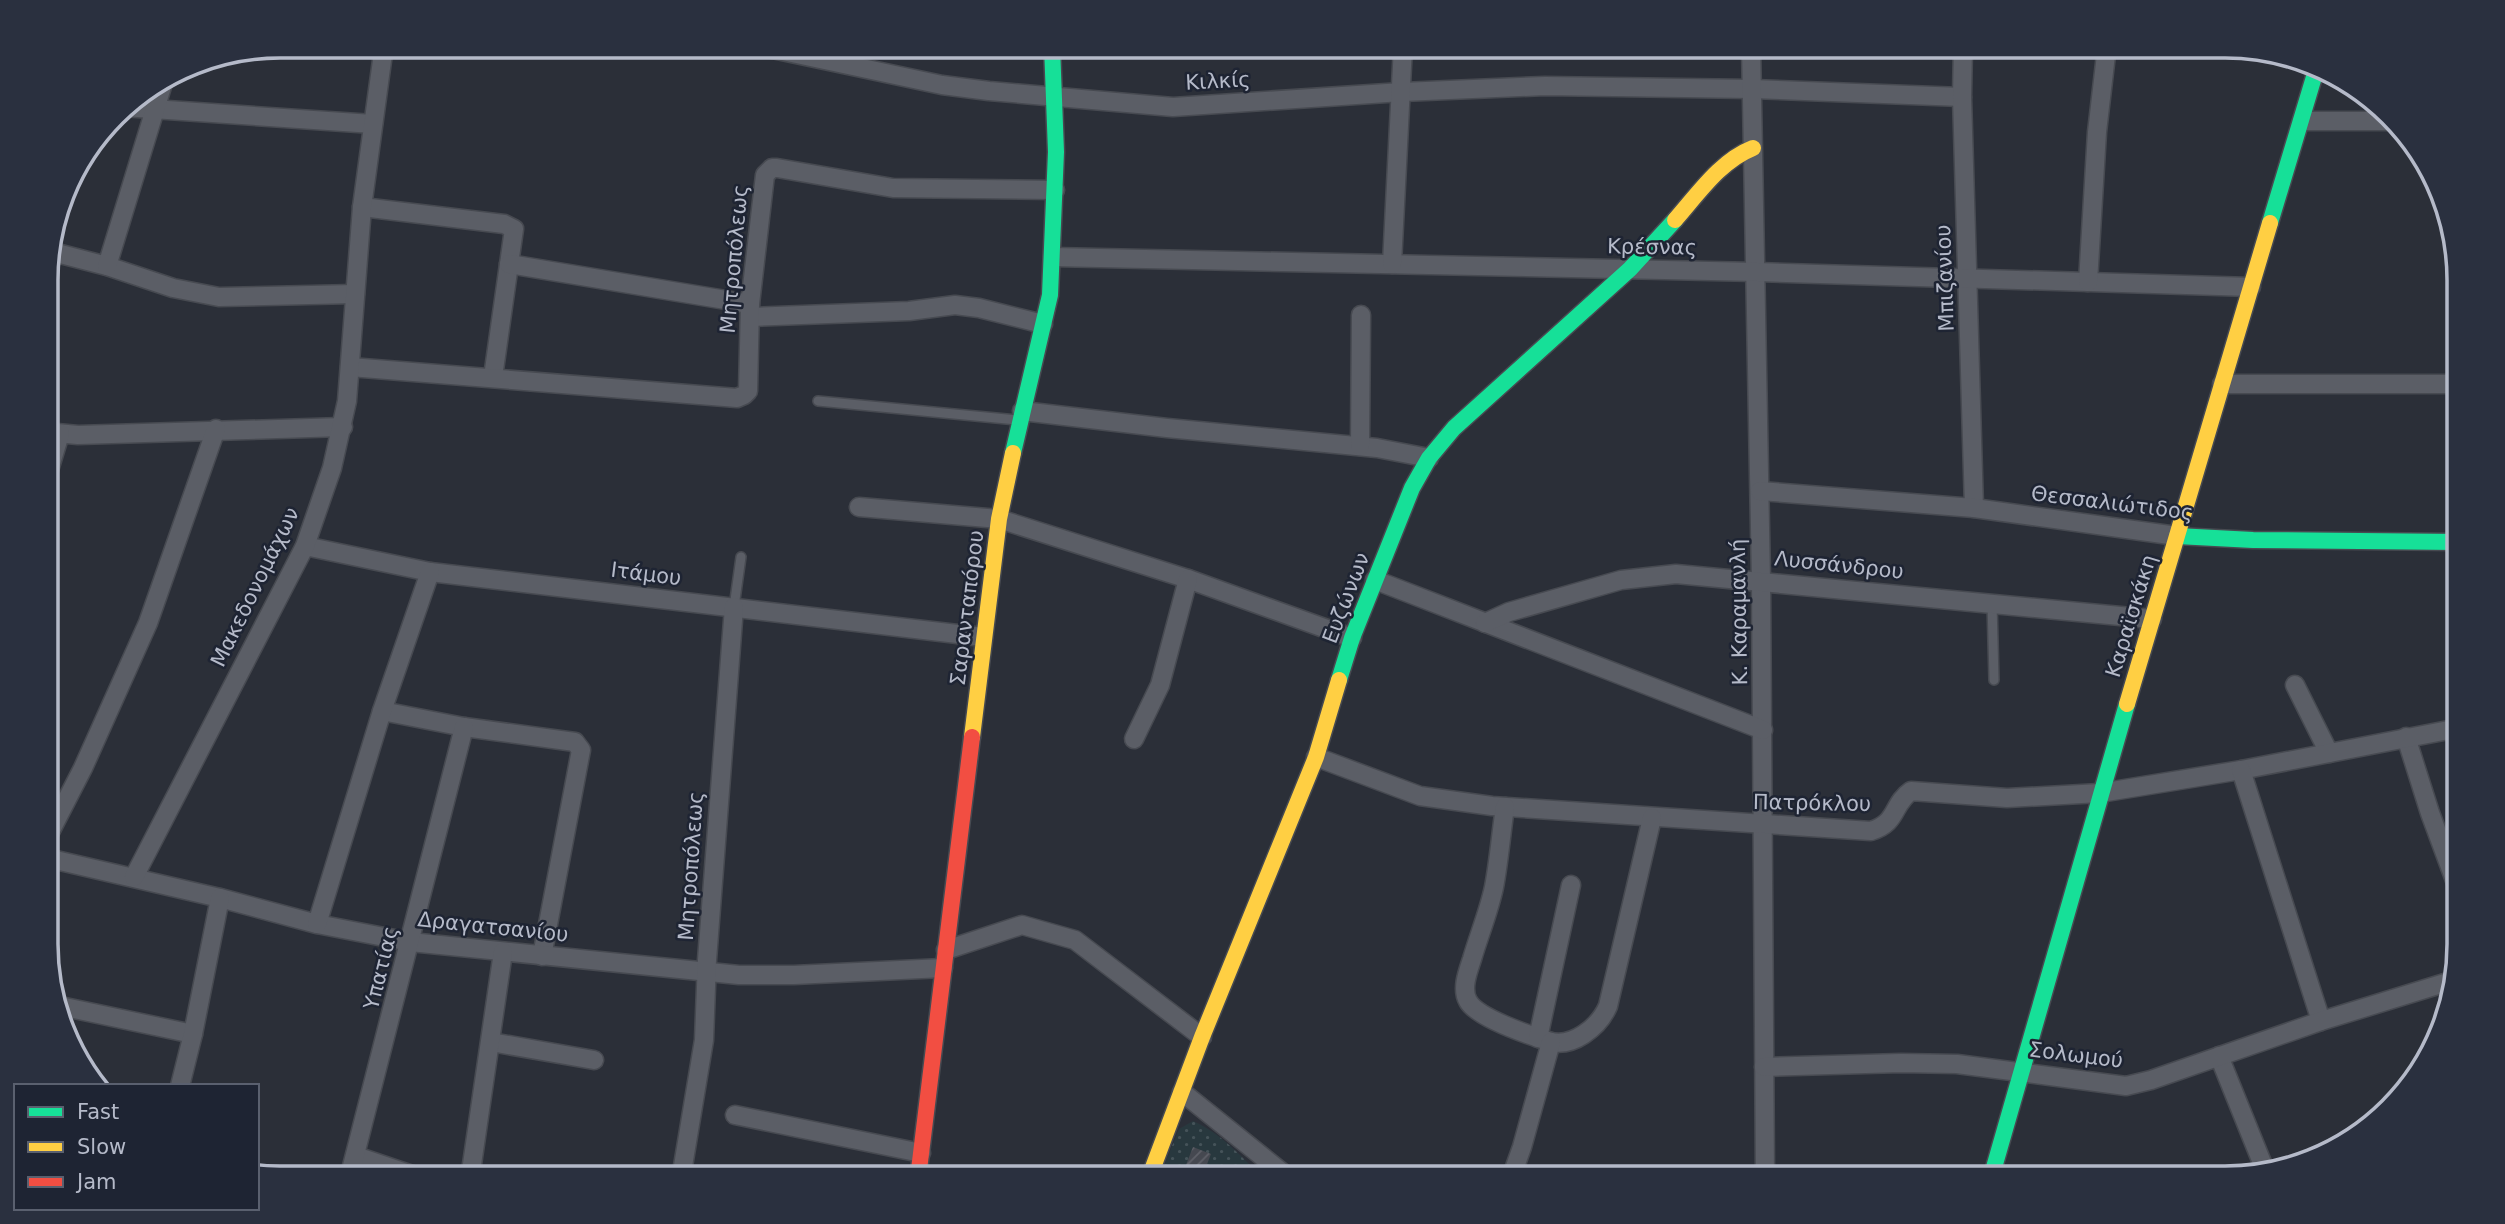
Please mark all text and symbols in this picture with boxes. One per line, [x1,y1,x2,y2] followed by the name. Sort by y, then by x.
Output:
[1185,67,1251,95] street label: Κιλκίς
[716,184,752,334] street label: Μητροπόλεως
[1931,224,1959,332] street label: Μπιζανίου
[1607,234,1697,260] street label: Κρέσνας
[2030,481,2194,525] street label: Θεσσαλιώτιδος
[206,503,304,671] street label: Μακεδονομάχων
[946,529,988,687] street label: Σαρανταπόρου
[1726,539,1752,685] street label: Κ. Καραμανλή
[1773,546,1905,584] street label: Λυσσάνδρου
[1318,549,1374,647] street label: Ευζώνων
[2101,552,2161,680] street label: Καραϊσκάκη
[609,558,683,590] street label: Ιτάμου
[1753,790,1871,816] street label: Πατρόκλου
[674,791,708,941] street label: Μητροπόλεως
[416,907,570,947] street label: Δραγατσανίου
[359,924,403,1013] street label: Υπατίας
[2028,1037,2124,1073] street label: Σολωμού
[14,1084,259,1210] legend
[77,1100,119,1124] text: Fast
[77,1135,126,1159] text: Slow
[75,1170,117,1194] text: Jam

